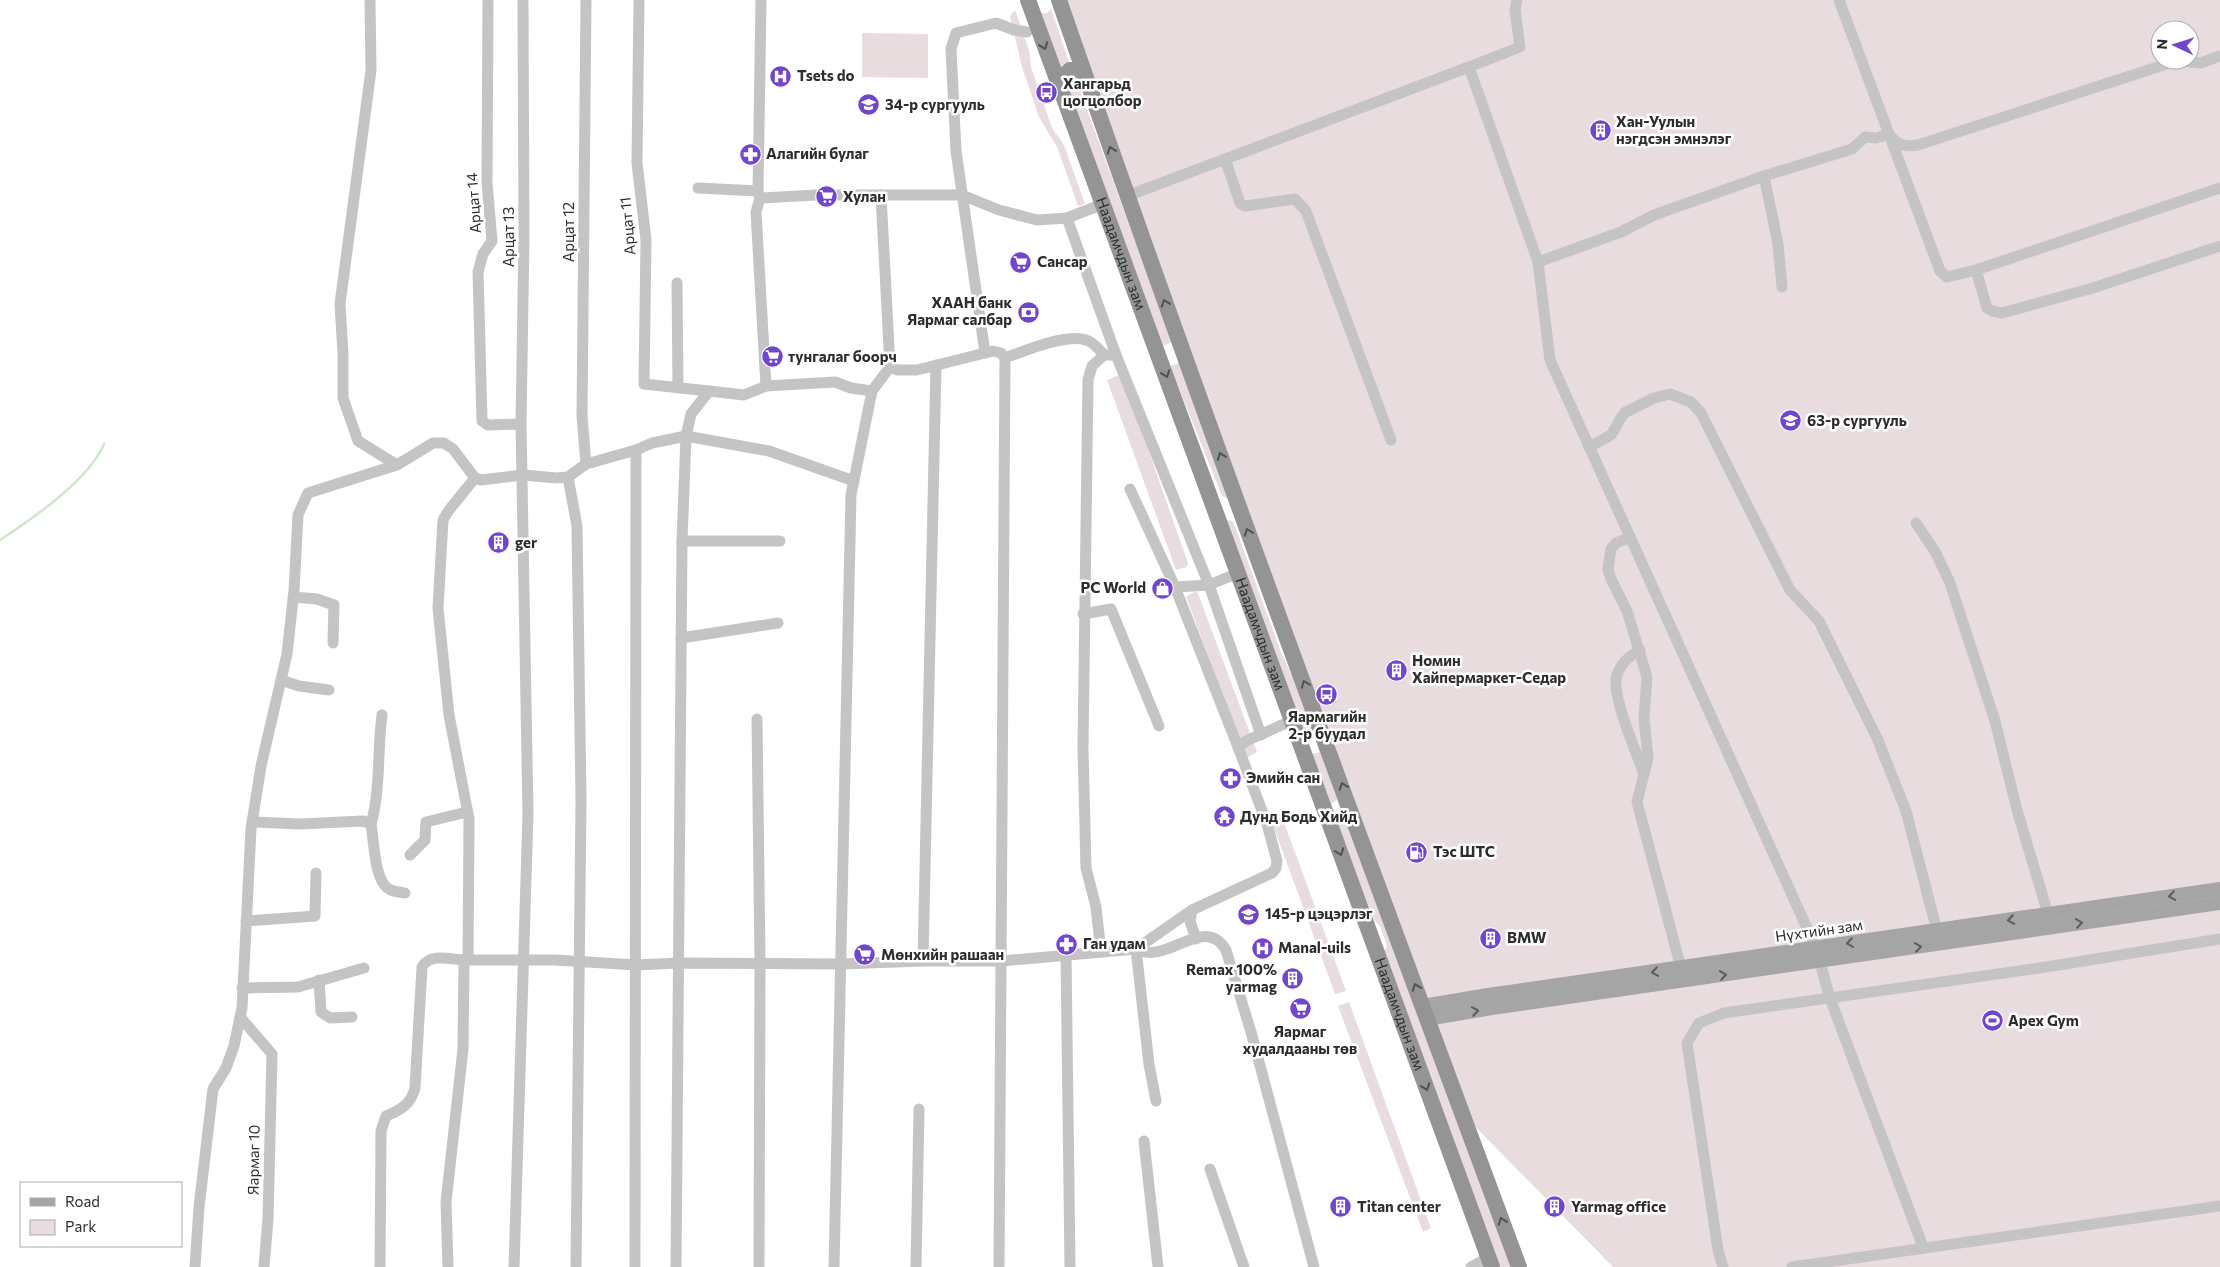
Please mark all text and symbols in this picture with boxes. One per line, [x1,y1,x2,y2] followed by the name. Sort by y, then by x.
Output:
[2150,20,2200,70] north arrow
[2153,38,2170,50] text: N
[1038,41,1048,50] one-way arrow
[769,64,793,88] hospital icon: Tsets do
[797,66,854,84] place label: Tsets do
[1063,74,1142,109] place label: Хангарьд цогцолбор
[1035,81,1059,105] bus stop icon: Хангарьд цогцолбор
[857,93,881,117] school or university icon: 34-р сургууль
[885,95,985,113] place label: 34-р сургууль
[1616,112,1732,147] place label: Хан-Уулын нэгдсэн эмнэлэг
[1588,119,1612,143] building icon: Хан-Уулын нэгдсэн эмнэлэг
[738,142,762,166] pharmacy icon: Алагийн булаг
[766,144,869,162] place label: Алагийн булаг
[1107,146,1117,155] one-way arrow
[462,172,484,234] street label: Арцат 14
[815,185,839,209] supermarket icon: Хулан
[843,187,886,205] place label: Хулан
[1093,194,1151,312] street label: Наадамчдын зам
[615,196,639,256] street label: Арцат 11
[559,202,577,262] street label: Арцат 12
[499,207,517,267] street label: Арцат 13
[1009,250,1033,274] supermarket icon: Сансар
[1037,252,1088,270] place label: Сансар
[907,293,1012,328] place label: ХААН банк Яармаг салбар
[1161,299,1171,308] one-way arrow
[1016,300,1040,324] bank icon: ХААН банк Яармаг салбар
[760,345,784,369] supermarket icon: тунгалаг боорч
[788,347,897,365] place label: тунгалаг боорч
[1160,369,1170,378] one-way arrow
[1779,409,1803,433] school or university icon: 63-р сургууль
[1807,411,1907,429] place label: 63-р сургууль
[1217,452,1227,460] one-way arrow
[1244,528,1254,537] one-way arrow
[487,531,511,555] building icon: ger
[515,533,537,551] place label: ger
[1232,575,1290,692] street label: Наадамчдын зам
[1150,576,1174,600] shop icon: PC World
[1080,578,1146,596] place label: PC World
[1412,651,1566,686] place label: Номин Хайпермаркет-Седар
[1384,658,1408,682] building icon: Номин Хайпермаркет-Седар
[1301,680,1311,689] one-way arrow
[1315,682,1339,706] bus stop icon: Яармагийн 2-р буудал
[1288,707,1366,742] place label: Яармагийн 2-р буудал
[1218,766,1242,790] pharmacy icon: Эмийн сан
[1246,768,1320,786] place label: Эмийн сан
[1339,782,1349,791] one-way arrow
[1212,805,1236,829] temple icon: Дунд Бодь Хийд
[1240,807,1358,825] place label: Дунд Бодь Хийд
[1405,840,1429,864] fuel station icon: Тэс ШТС
[1433,842,1495,860] place label: Тэс ШТС
[1334,847,1344,856] one-way arrow
[2167,890,2175,901] one-way arrow
[1237,902,1261,926] school or university icon: 145-р цэцэрлэг
[1265,904,1373,922] place label: 145-р цэцэрлэг
[2007,914,2015,925] one-way arrow
[1774,915,1864,945] street label: Нүхтийн зам
[2076,918,2084,929] one-way arrow
[1479,926,1503,950] building icon: BMW
[1507,928,1547,946] place label: BMW
[1055,932,1079,956] pharmacy icon: Ган удам
[1083,934,1146,952] place label: Ган удам
[1250,936,1274,960] hospital icon: Manal-uils
[1846,937,1854,948] one-way arrow
[1278,938,1351,956] place label: Manal-uils
[1915,942,1923,953] one-way arrow
[853,943,877,967] supermarket icon: Мөнхийн рашаан
[881,945,1004,963] place label: Мөнхийн рашаан
[1371,955,1429,1073] street label: Наадамчдын зам
[1186,960,1277,995] place label: Remax 100% yarmag
[1650,966,1659,976] one-way arrow
[1281,967,1305,991] building icon: Remax 100% yarmag
[1719,970,1727,981] one-way arrow
[1412,983,1422,992] one-way arrow
[1288,997,1312,1021] supermarket icon: Яармаг худалдааны төв
[1471,1006,1480,1016] one-way arrow
[1980,1009,2004,1033] sports icon: Apex Gym
[2008,1011,2079,1029] place label: Apex Gym
[1243,1022,1357,1057] place label: Яармаг худалдааны төв
[1420,1082,1430,1090] one-way arrow
[243,1124,263,1195] street label: Яармаг 10
[20,1182,182,1247] legend
[65,1192,100,1210] text: Road
[1329,1195,1353,1219] building icon: Titan center
[1543,1195,1567,1219] building icon: Yarmag office
[1357,1197,1441,1215] place label: Titan center
[1571,1197,1666,1215] place label: Yarmag office
[65,1217,96,1235] text: Park
[1498,1217,1508,1226] one-way arrow

